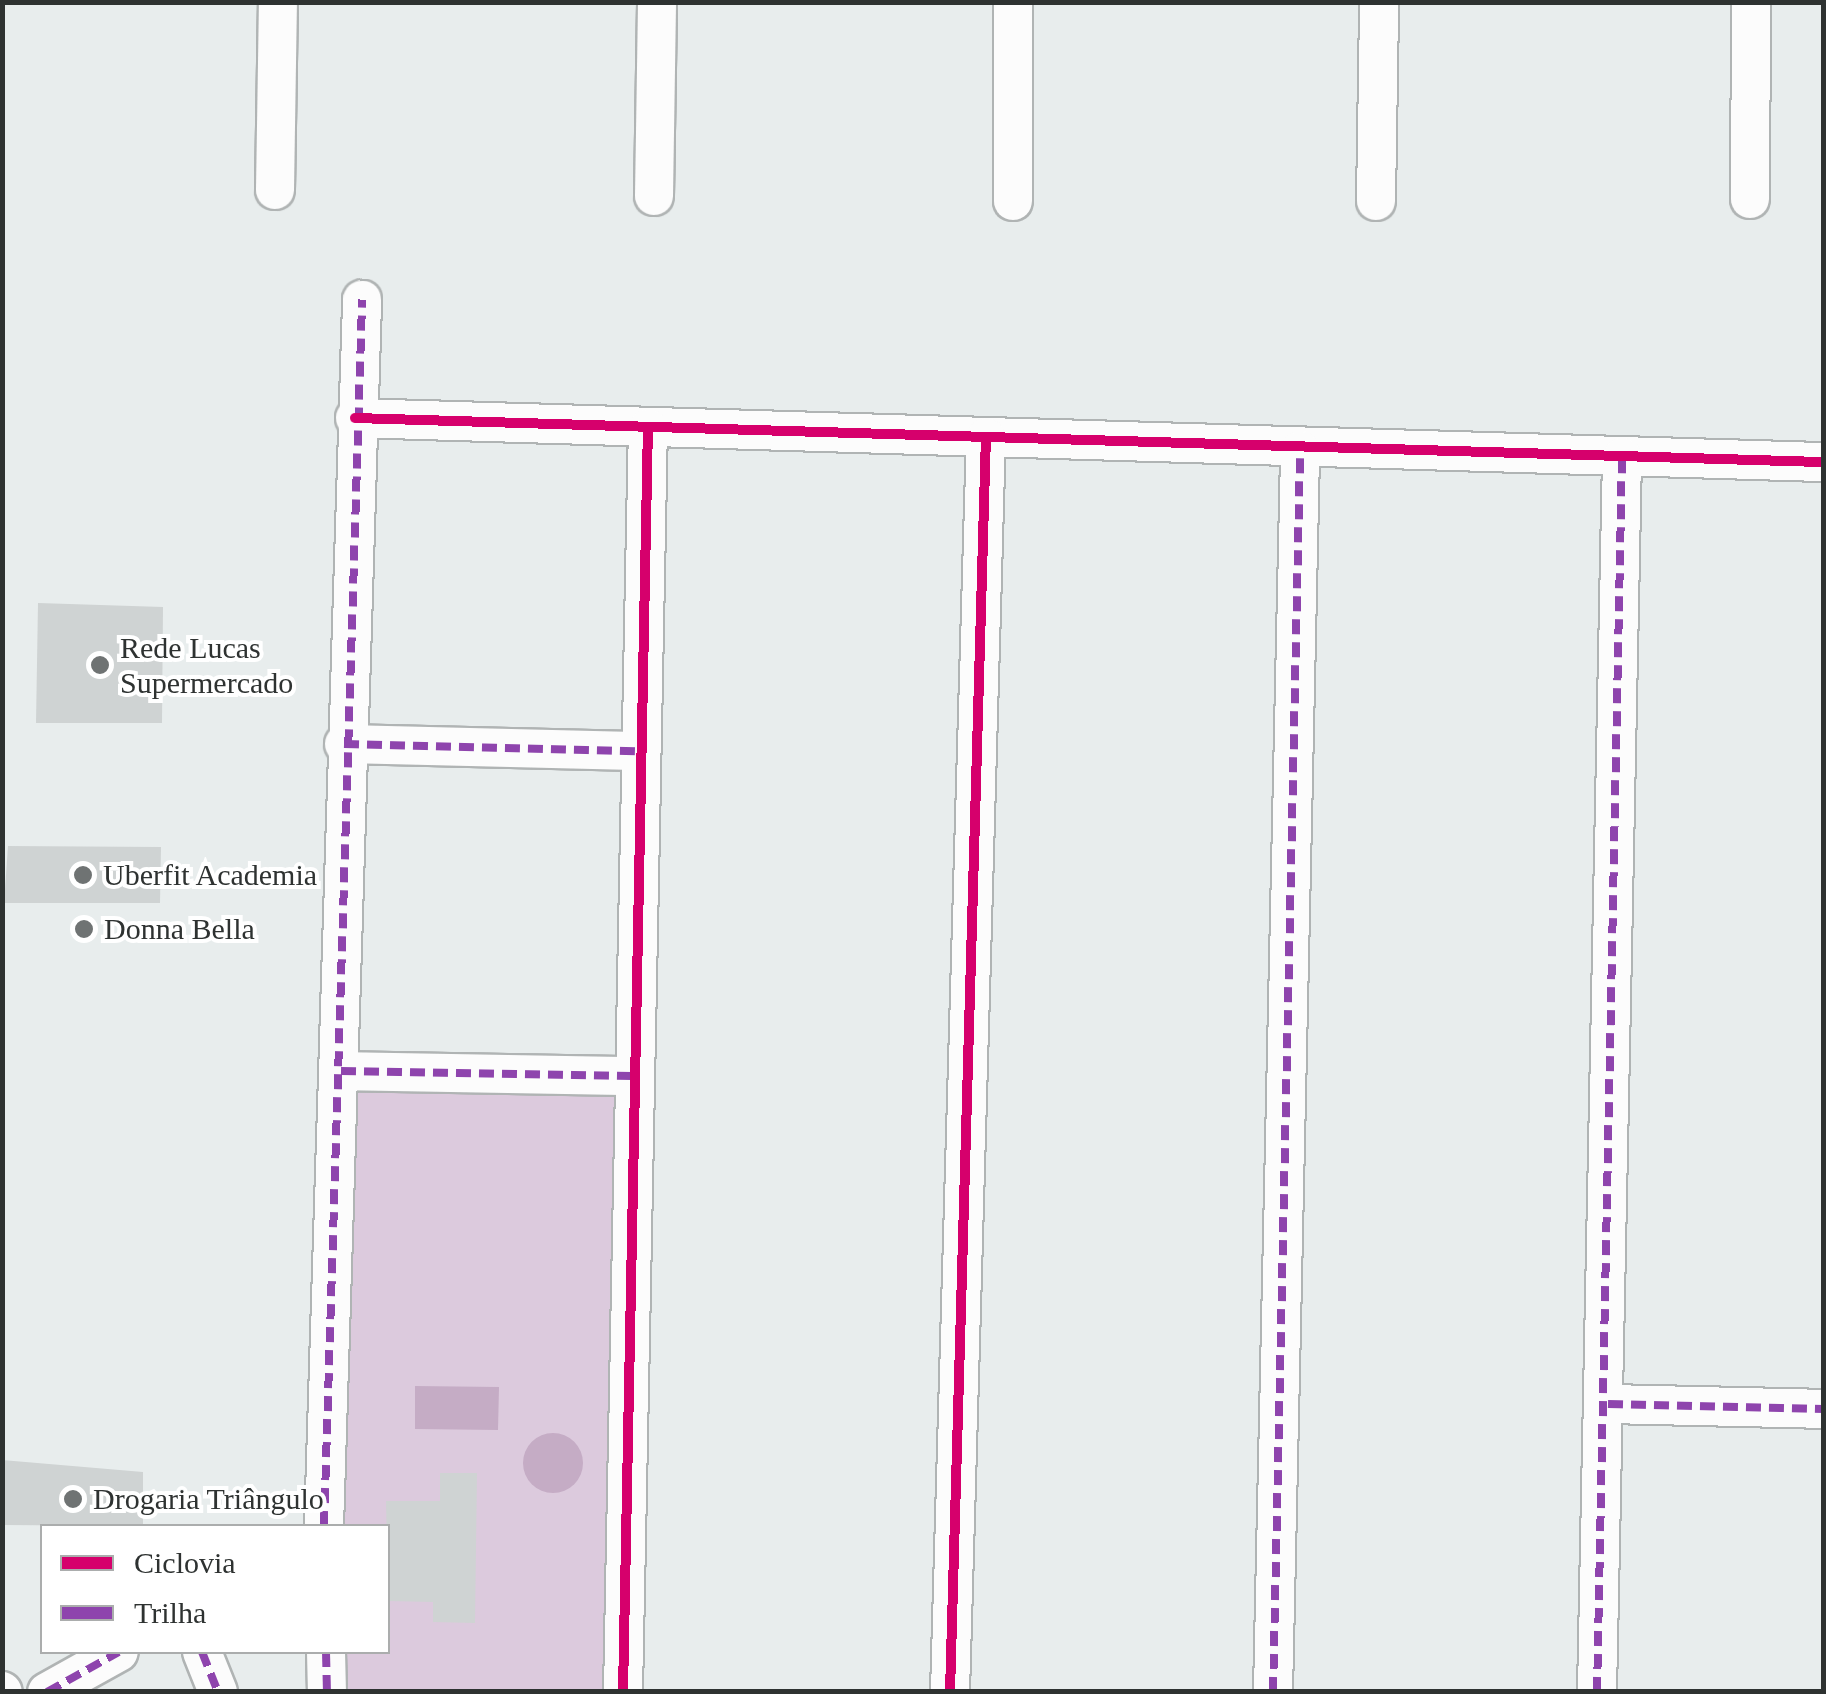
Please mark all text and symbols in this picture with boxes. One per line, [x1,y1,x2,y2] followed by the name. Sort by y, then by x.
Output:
[120,630,293,700] place label: Rede Lucas Supermercado
[89,654,111,676] marker: Rede Lucas Supermercado
[103,857,319,893] place label: Uberfit Academia
[72,864,94,886] marker: Uberfit Academia
[104,911,255,947] place label: Donna Bella
[73,918,95,940] marker: Donna Bella
[93,1481,324,1517] place label: Drogaria Triângulo
[62,1488,84,1510] marker: Drogaria Triângulo
[40,1524,390,1654] legend
[134,1546,236,1579] text: Ciclovia
[134,1596,206,1629] text: Trilha

